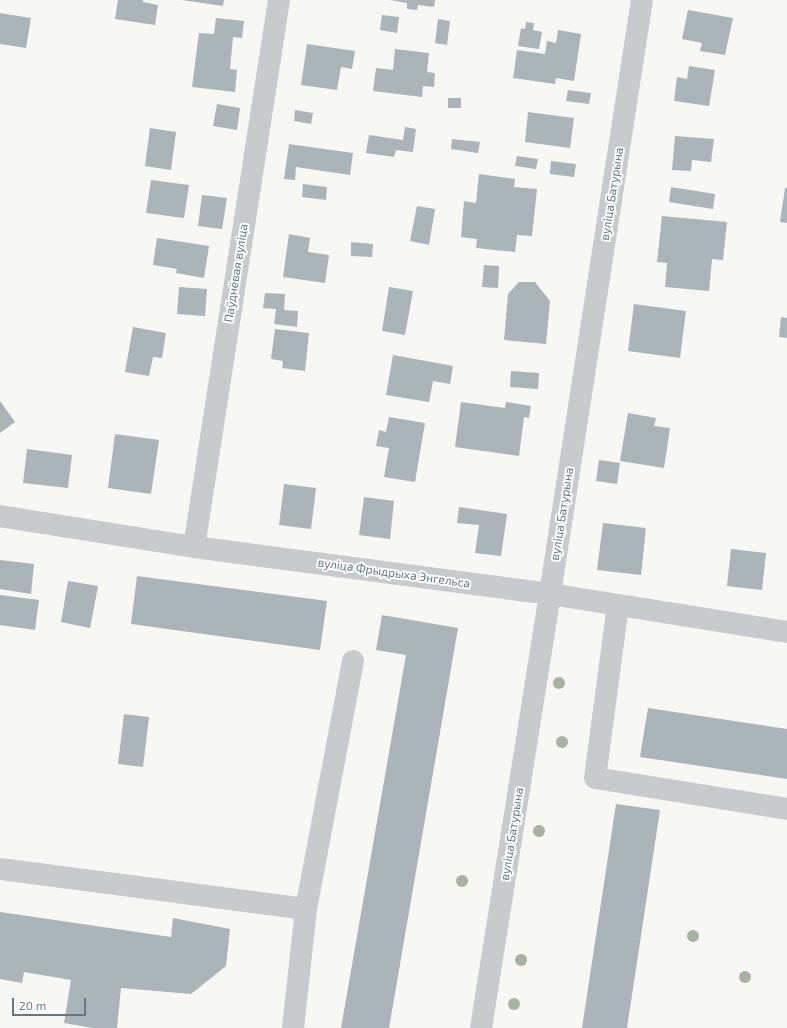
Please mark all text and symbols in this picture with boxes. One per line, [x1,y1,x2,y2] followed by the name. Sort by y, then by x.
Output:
[598,146,626,242] street label: вуліца Батурына
[221,223,251,323] street label: Паўднёвая вуліца
[548,466,576,562] street label: вуліца Батурына
[317,555,471,591] street label: вуліца Фрыдрыха Энгельса
[498,786,526,882] street label: вуліца Батурына
[14,990,88,1016] scale bar
[19,998,46,1012] text: 20 m

